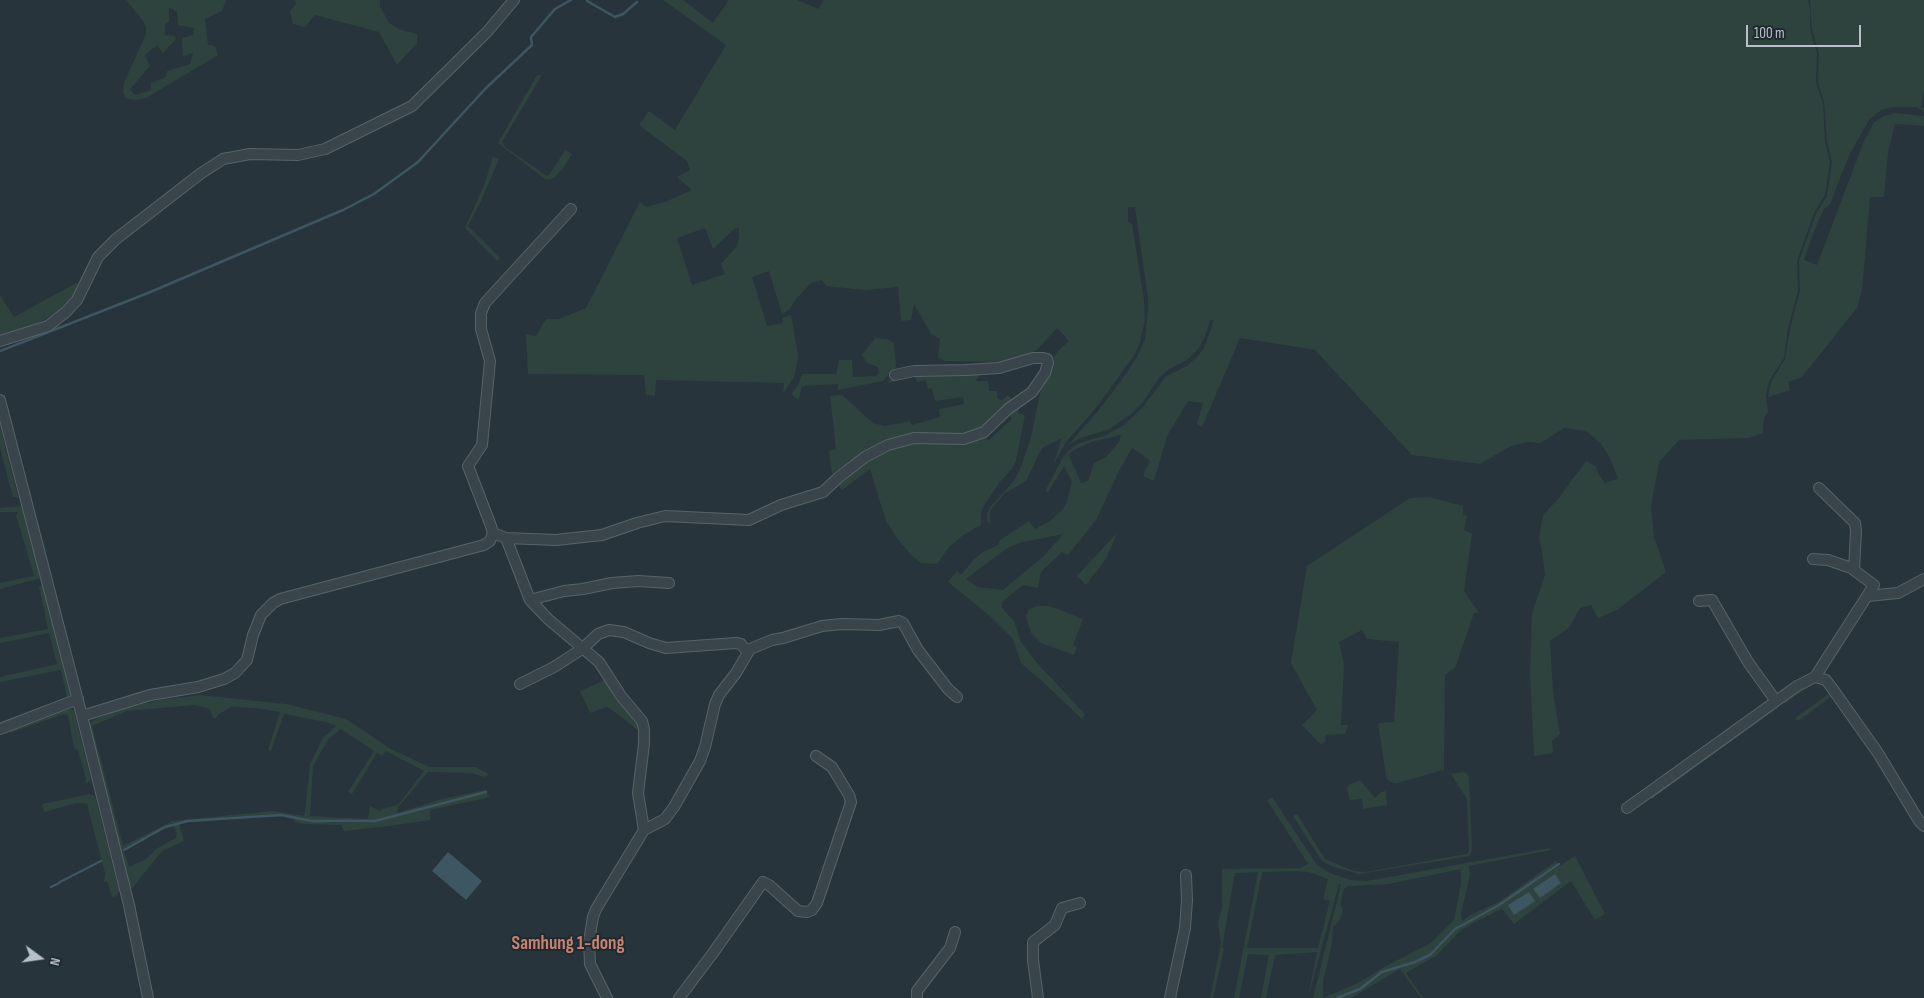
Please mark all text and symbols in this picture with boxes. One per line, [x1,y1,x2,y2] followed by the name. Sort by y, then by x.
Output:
[1749,15,1864,47] scale bar
[1754,24,1785,43] text: 100 m
[15,933,65,983] north arrow
[512,933,624,955] district label: Samhung 1-dong
[46,956,64,967] text: N

